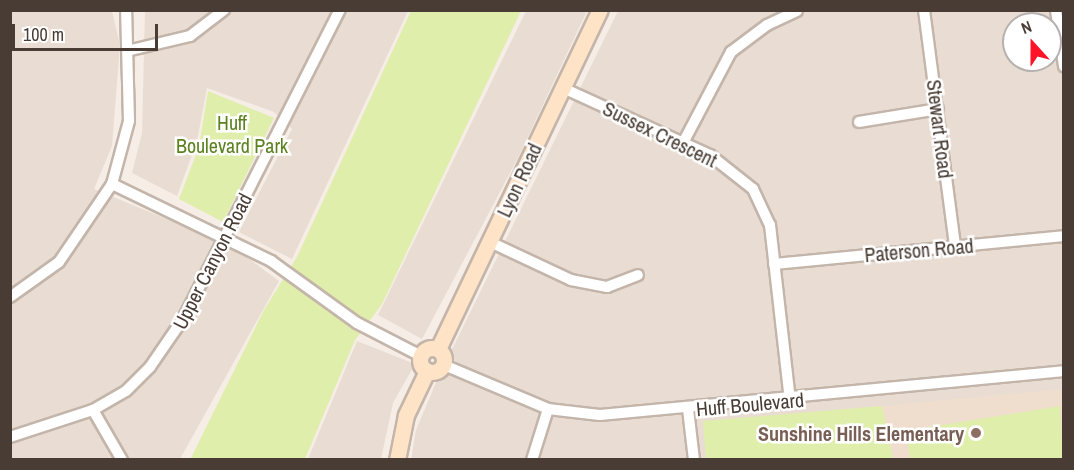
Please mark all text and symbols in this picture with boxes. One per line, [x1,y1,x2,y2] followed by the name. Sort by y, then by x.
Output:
[15,12,160,50] scale bar
[1002,12,1062,72] north arrow
[1018,15,1035,39] text: N
[23,22,64,47] text: 100 m
[922,78,958,180] street label: Stewart Road
[599,96,721,172] street label: Sussex Crescent
[176,111,288,158] park label: Huff Boulevard Park
[491,139,547,221] street label: Lyon Road
[167,189,257,333] street label: Upper Canyon Road
[863,233,975,267] street label: Paterson Road
[695,387,805,421] street label: Huff Boulevard
[758,421,964,445] place label: Sunshine Hills Elementary
[969,426,983,440] marker: Sunshine Hills Elementary

